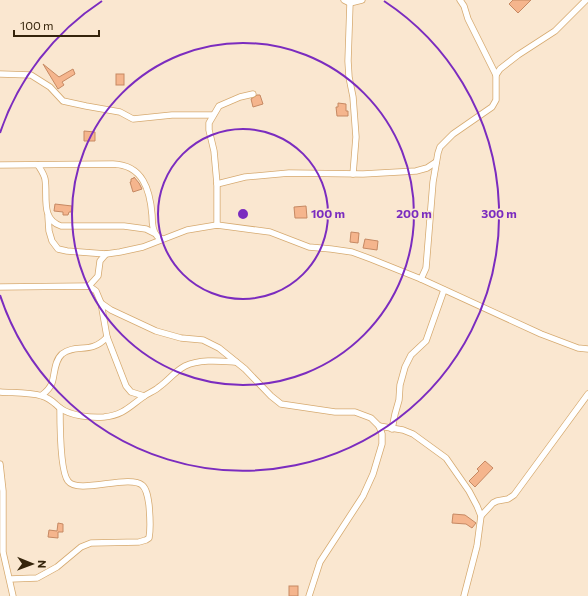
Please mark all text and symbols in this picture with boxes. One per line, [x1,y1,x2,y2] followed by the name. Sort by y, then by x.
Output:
[14,12,99,38] scale bar
[20,18,54,32] text: 100 m
[311,206,345,220] text: 100 m
[396,206,432,220] text: 200 m
[481,206,517,220] text: 300 m
[236,207,250,221] centre of rings
[12,544,52,584] north arrow
[36,560,49,568] text: N

